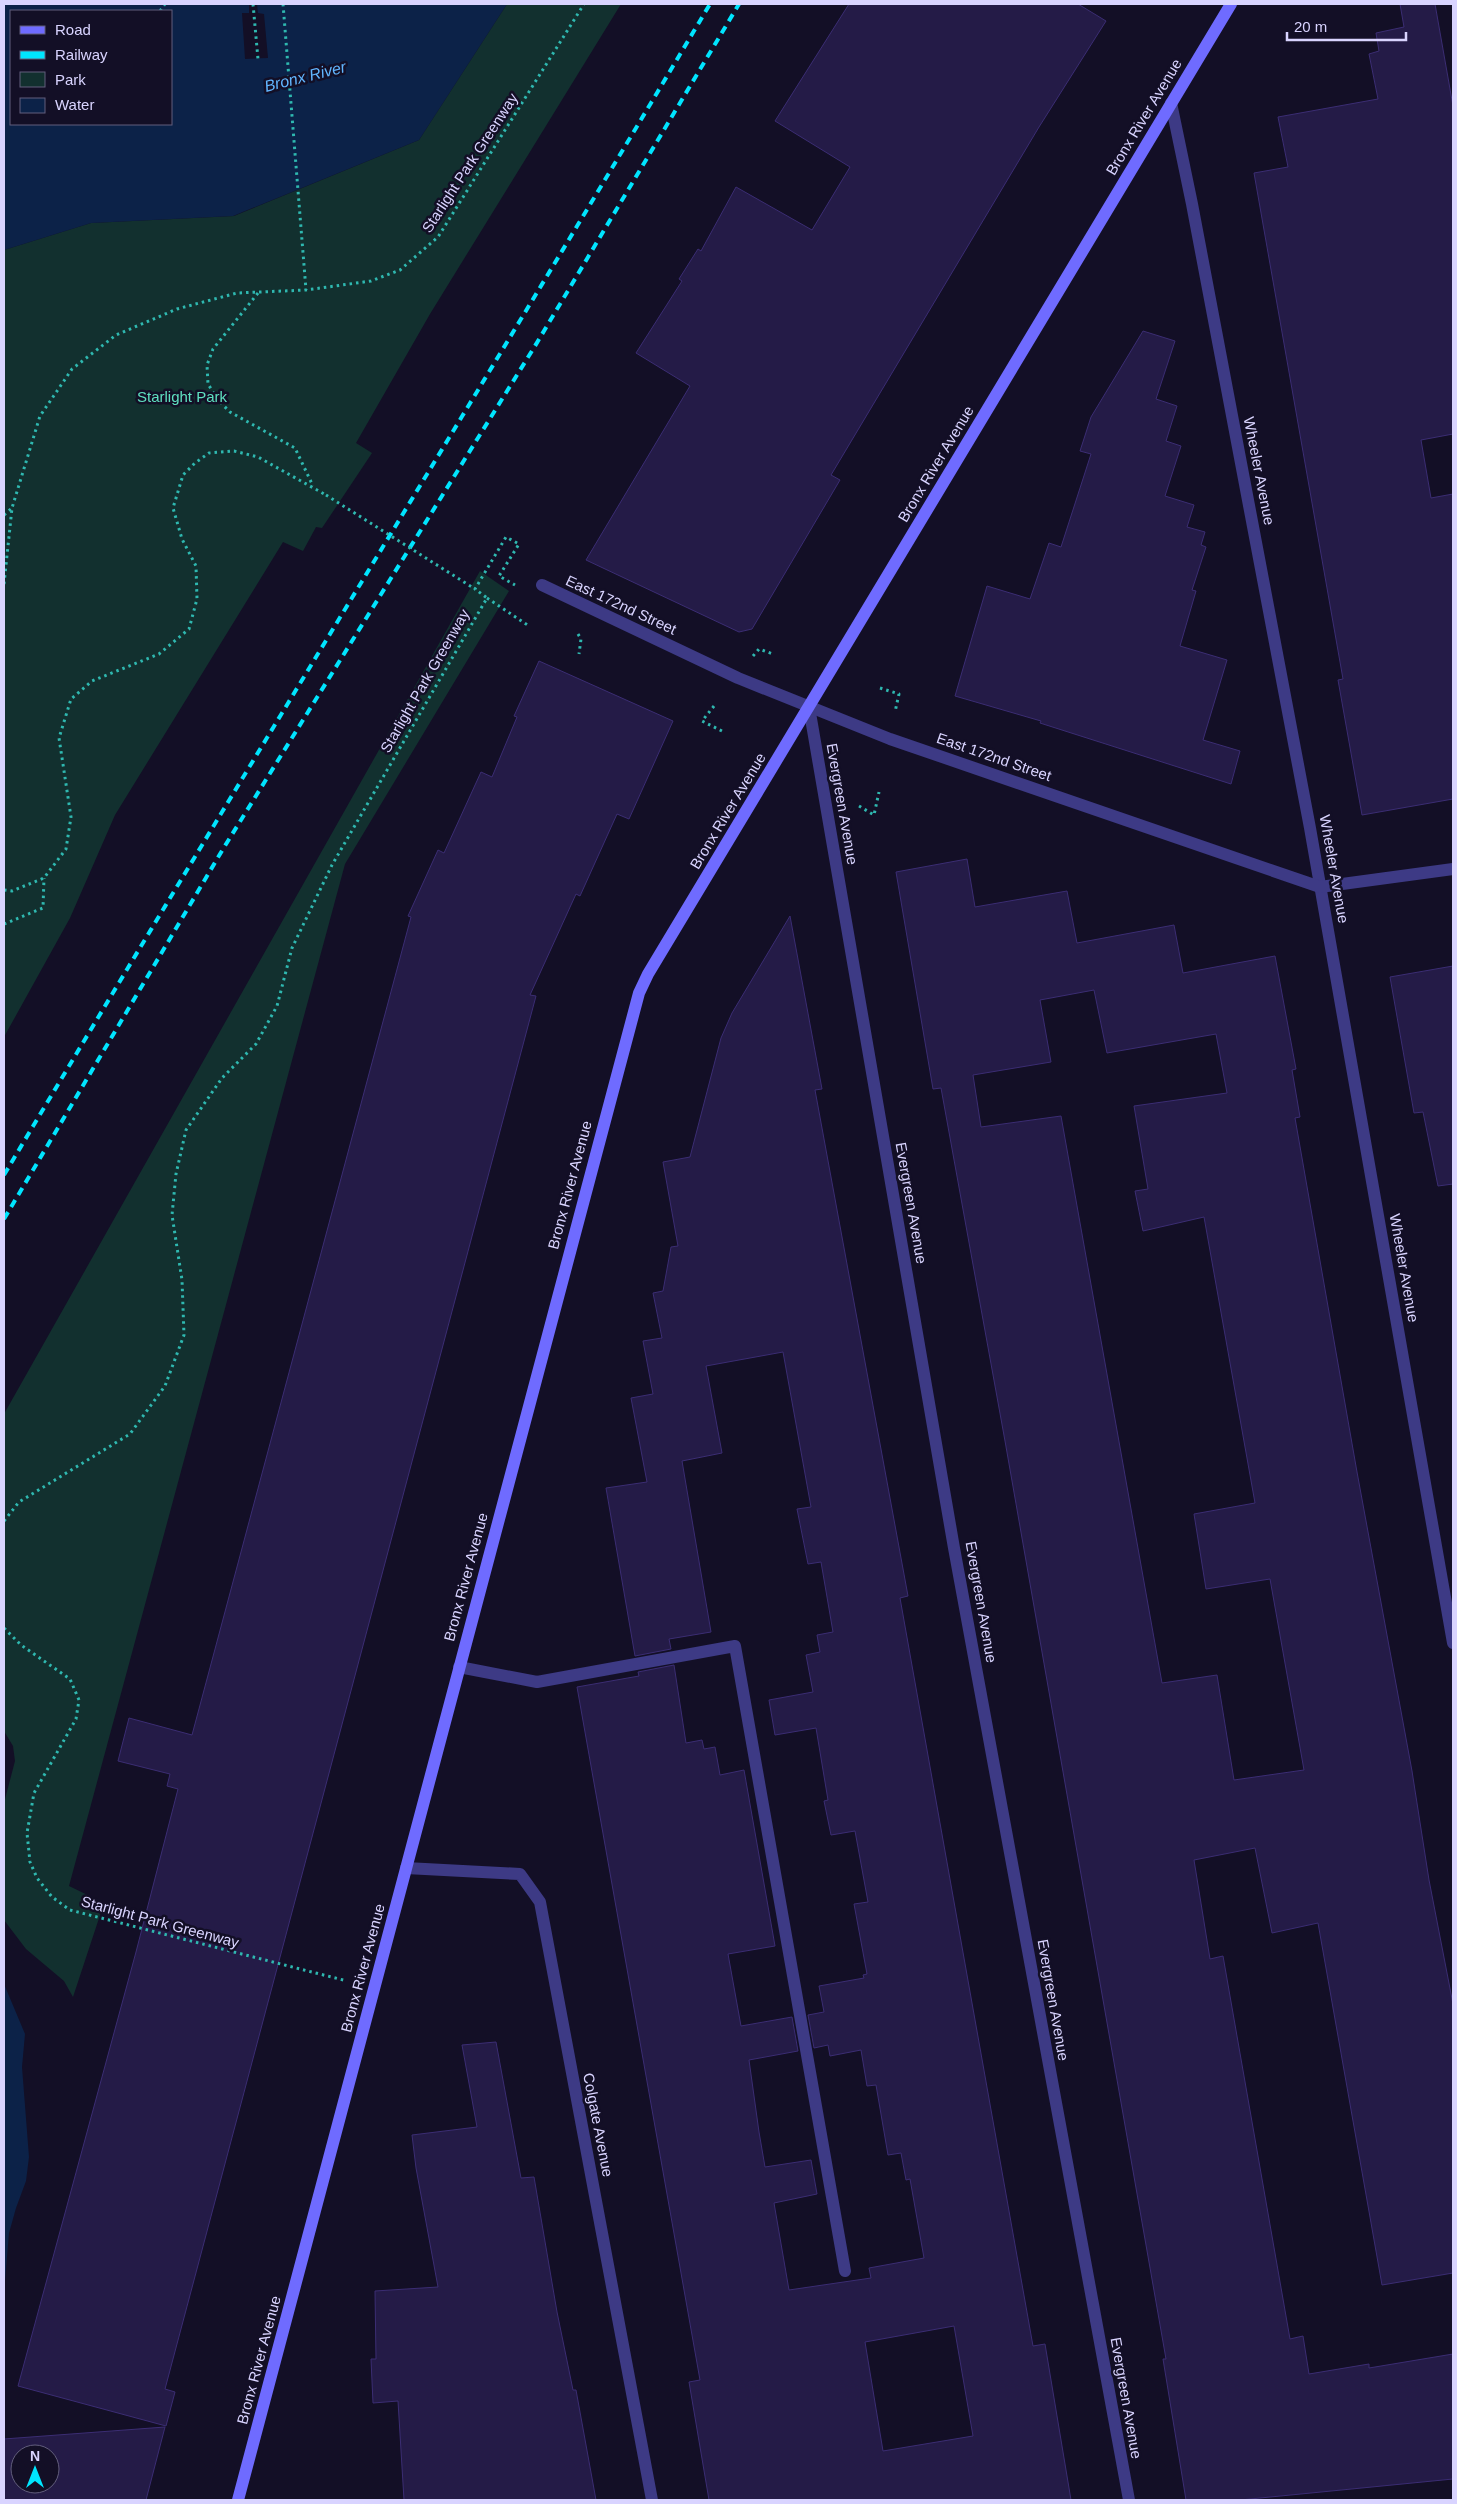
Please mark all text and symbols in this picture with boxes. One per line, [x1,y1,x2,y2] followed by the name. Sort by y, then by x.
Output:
[10,10,172,125] legend
[1287,10,1406,42] scale bar
[1294,18,1327,35] text: 20 m
[55,21,91,38] text: Road
[55,46,108,63] text: Railway
[1102,56,1185,178] street label: Bronx River Avenue
[263,58,348,95] water label: Bronx River
[55,71,86,88] text: Park
[418,90,521,236] street label: Starlight Park Greenway
[55,96,94,113] text: Water
[137,388,228,405] park label: Starlight Park
[894,403,977,525] street label: Bronx River Avenue
[1241,415,1278,526] street label: Wheeler Avenue
[563,571,680,638] street label: East 172nd Street
[377,606,473,755] street label: Starlight Park Greenway
[935,729,1054,784] street label: East 172nd Street
[823,742,862,866] street label: Evergreen Avenue
[686,750,769,872] street label: Bronx River Avenue
[1317,813,1352,924] street label: Wheeler Avenue
[544,1119,595,1251] street label: Bronx River Avenue
[892,1141,931,1265] street label: Evergreen Avenue
[1387,1212,1422,1323] street label: Wheeler Avenue
[440,1511,491,1643] street label: Bronx River Avenue
[962,1540,1001,1664] street label: Evergreen Avenue
[79,1892,241,1951] street label: Starlight Park Greenway
[337,1902,388,2034] street label: Bronx River Avenue
[1034,1938,1073,2062] street label: Evergreen Avenue
[580,2071,617,2178] street label: Colgate Avenue
[233,2294,284,2426] street label: Bronx River Avenue
[1107,2336,1146,2460] street label: Evergreen Avenue
[10,2444,60,2494] north arrow
[30,2448,40,2464] text: N

